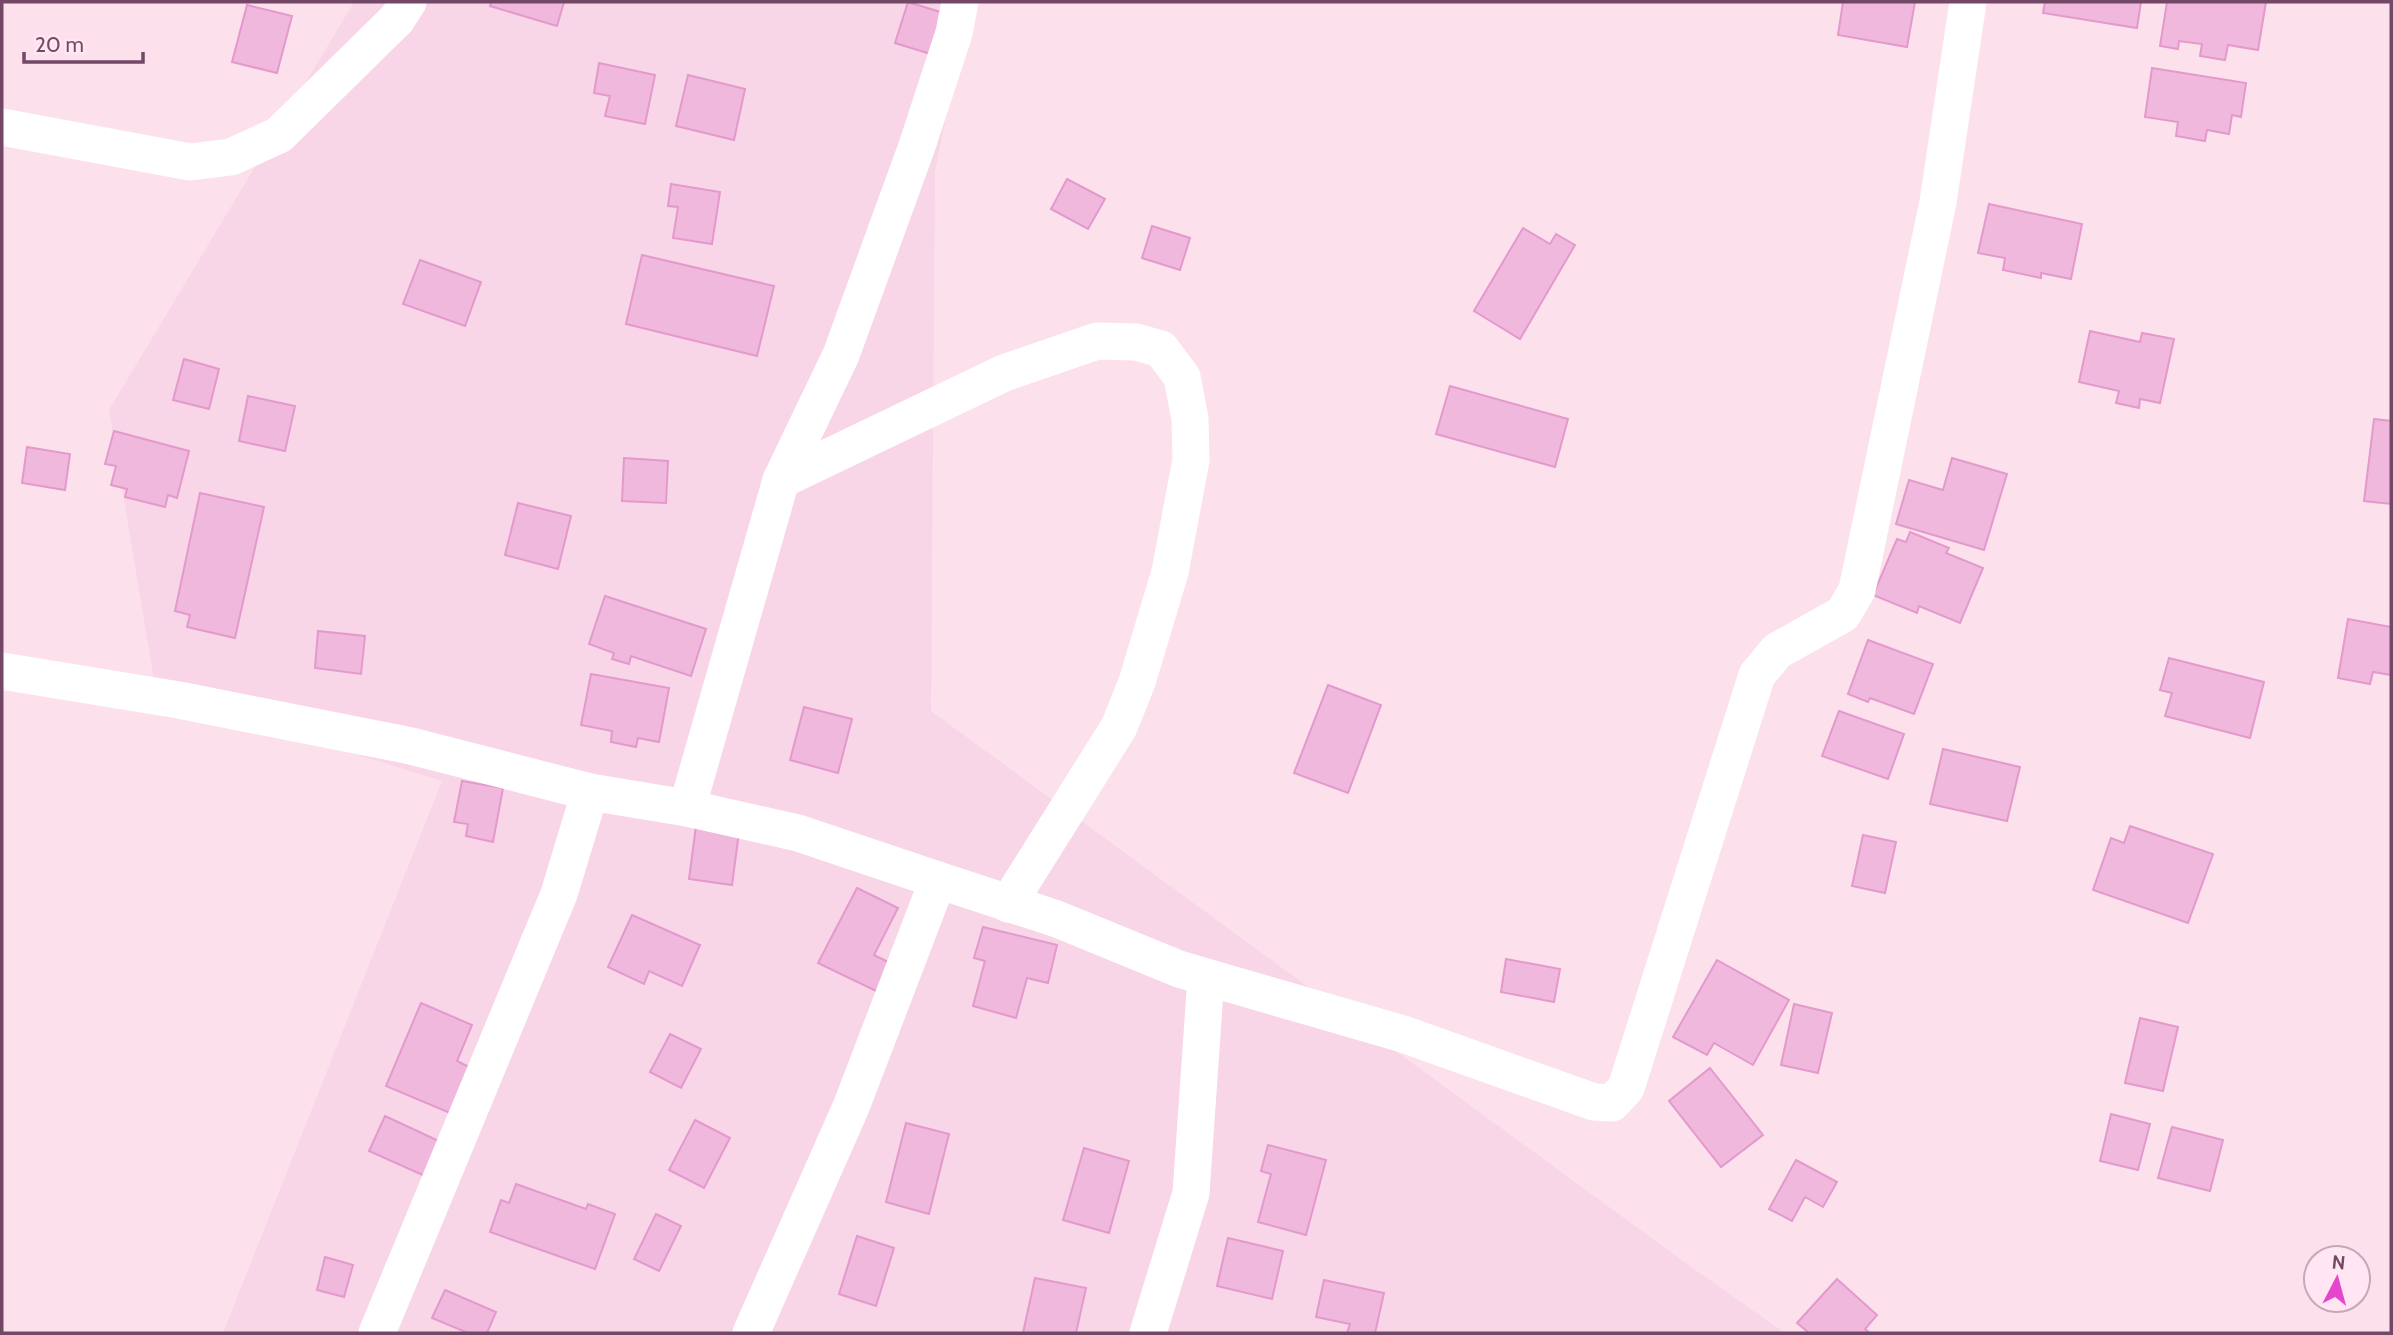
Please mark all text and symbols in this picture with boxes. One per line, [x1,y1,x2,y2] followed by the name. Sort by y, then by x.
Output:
[24,21,144,65] scale bar
[35,32,84,57] text: 20 m
[2302,1244,2372,1314] north arrow
[2331,1250,2347,1275] text: N

